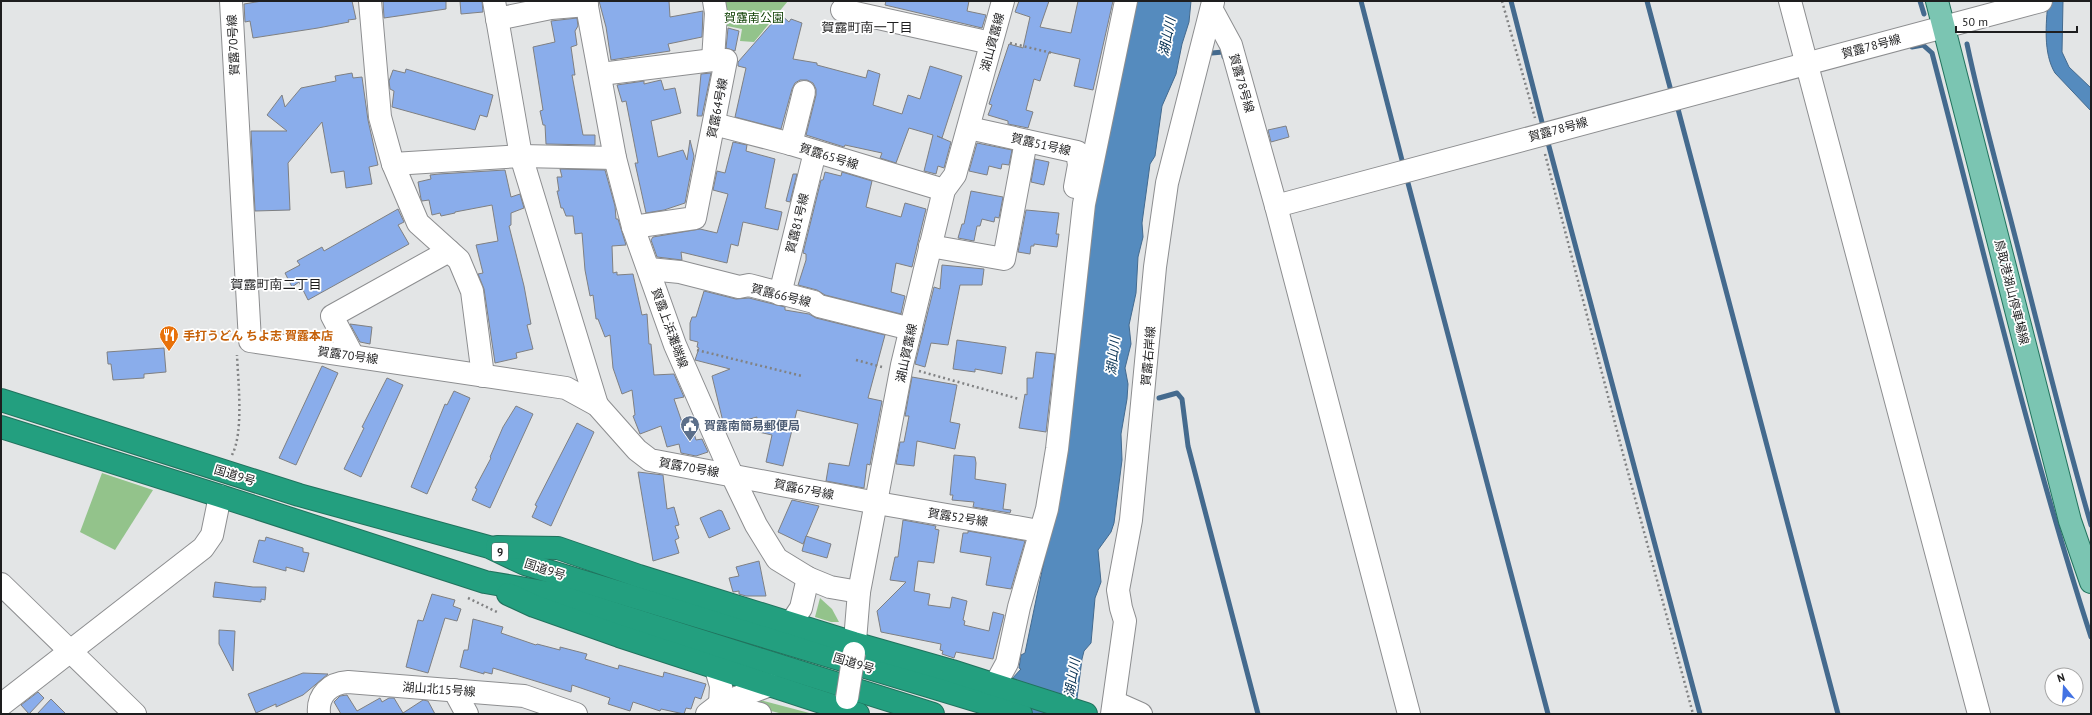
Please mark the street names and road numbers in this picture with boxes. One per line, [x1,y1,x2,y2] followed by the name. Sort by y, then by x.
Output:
[977,11,1007,73] street label: 湖山賀露線
[224,14,242,76] street label: 賀露70号線
[1840,31,1902,61] street label: 賀露78号線
[1226,52,1258,114] street label: 賀露78号線
[704,77,730,139] street label: 賀露64号線
[1527,114,1589,144] street label: 賀露78号線
[1010,130,1072,158] street label: 賀露51号線
[798,140,860,172] street label: 賀露65号線
[782,192,812,254] street label: 賀露81号線
[1992,238,2032,346] street label: 鳥取港湖山停車場線
[750,280,812,310] street label: 賀露66号線
[649,286,691,370] street label: 賀露上浜灘端線
[892,322,920,384] street label: 湖山賀露線
[1138,325,1158,387] street label: 賀露右岸線
[317,343,379,367] street label: 賀露70号線
[658,454,720,480] street label: 賀露70号線
[212,462,258,488] street label: 国道9号
[773,476,835,502] street label: 賀露67号線
[927,505,989,529] street label: 賀露52号線
[492,543,508,561] road number: 9
[522,555,568,583] street label: 国道9号
[831,650,877,676] street label: 国道9号
[402,679,476,699] street label: 湖山北15号線

